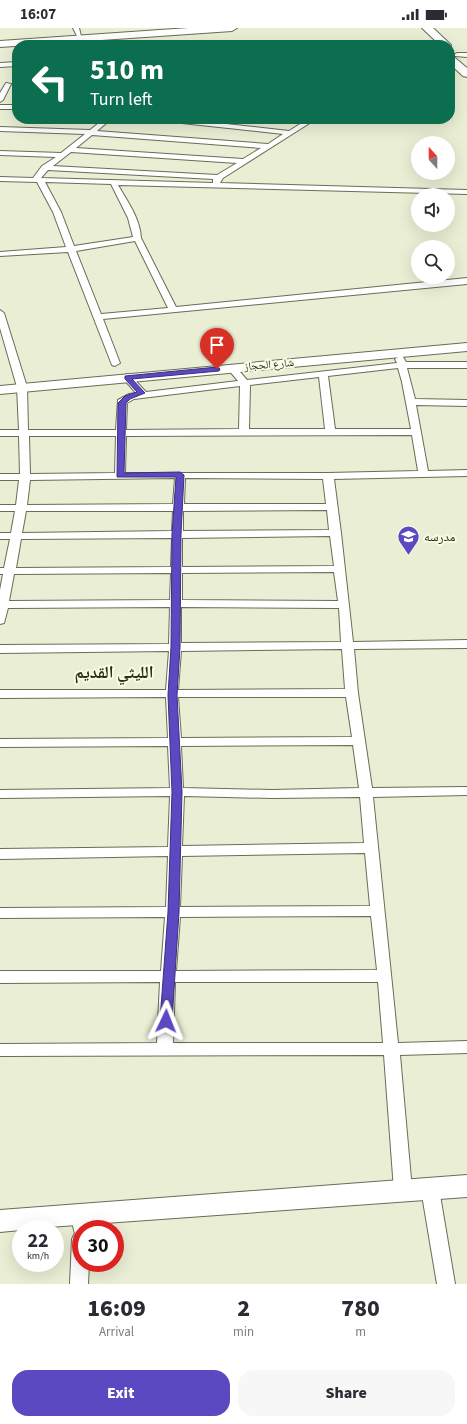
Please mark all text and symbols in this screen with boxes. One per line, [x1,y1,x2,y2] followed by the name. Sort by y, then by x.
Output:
[20,4,56,25] text: 16:07
[90,50,164,90] text: 510 m
[24,56,76,108] icon: left
[90,87,152,112] text: Turn left
[411,136,455,180] north arrow
[411,136,455,284] map controls
[411,188,455,232] button: sound
[411,240,455,284] button: search
[200,328,234,369] pin
[206,334,228,356] icon: arrive
[243,355,294,374] street label: شارع الحجاز
[396,523,422,556] school or university icon: مدرسه
[424,528,456,546] place label: مدرسه
[74,661,154,686] district label: الليثي القديم
[145,1000,187,1042] position arrow
[72,1220,124,1272] speed limit sign: 30
[27,1227,49,1255] text: 22
[27,1249,49,1263] text: km/h
[87,1291,146,1326] text: 16:09
[237,1291,250,1326] text: 2
[341,1291,380,1326] text: 780
[99,1323,134,1341] text: Arrival
[233,1323,254,1341] text: min
[355,1323,366,1341] text: m
[12,1370,230,1416] button: Exit
[238,1370,455,1416] button: Share

